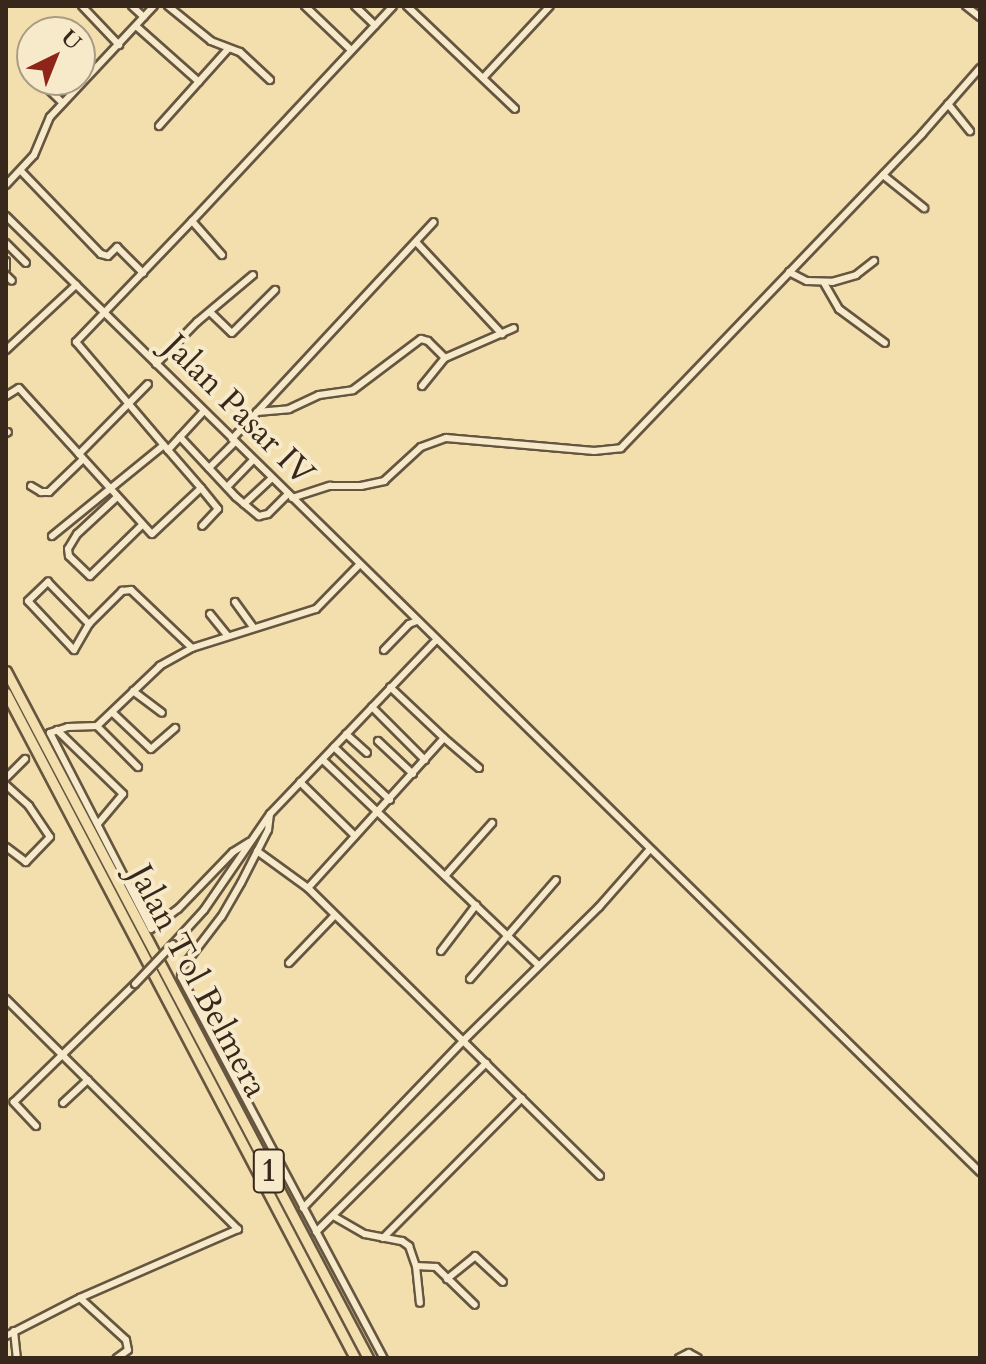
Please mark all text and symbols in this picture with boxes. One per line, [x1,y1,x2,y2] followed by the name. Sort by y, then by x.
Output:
[16,16,96,96] north arrow
[54,23,88,57] text: U
[155,326,323,494] street label: Jalan Pasar IV
[120,858,276,1104] street label: Jalan Tol Belmera
[251,1143,287,1199] road number: 1

